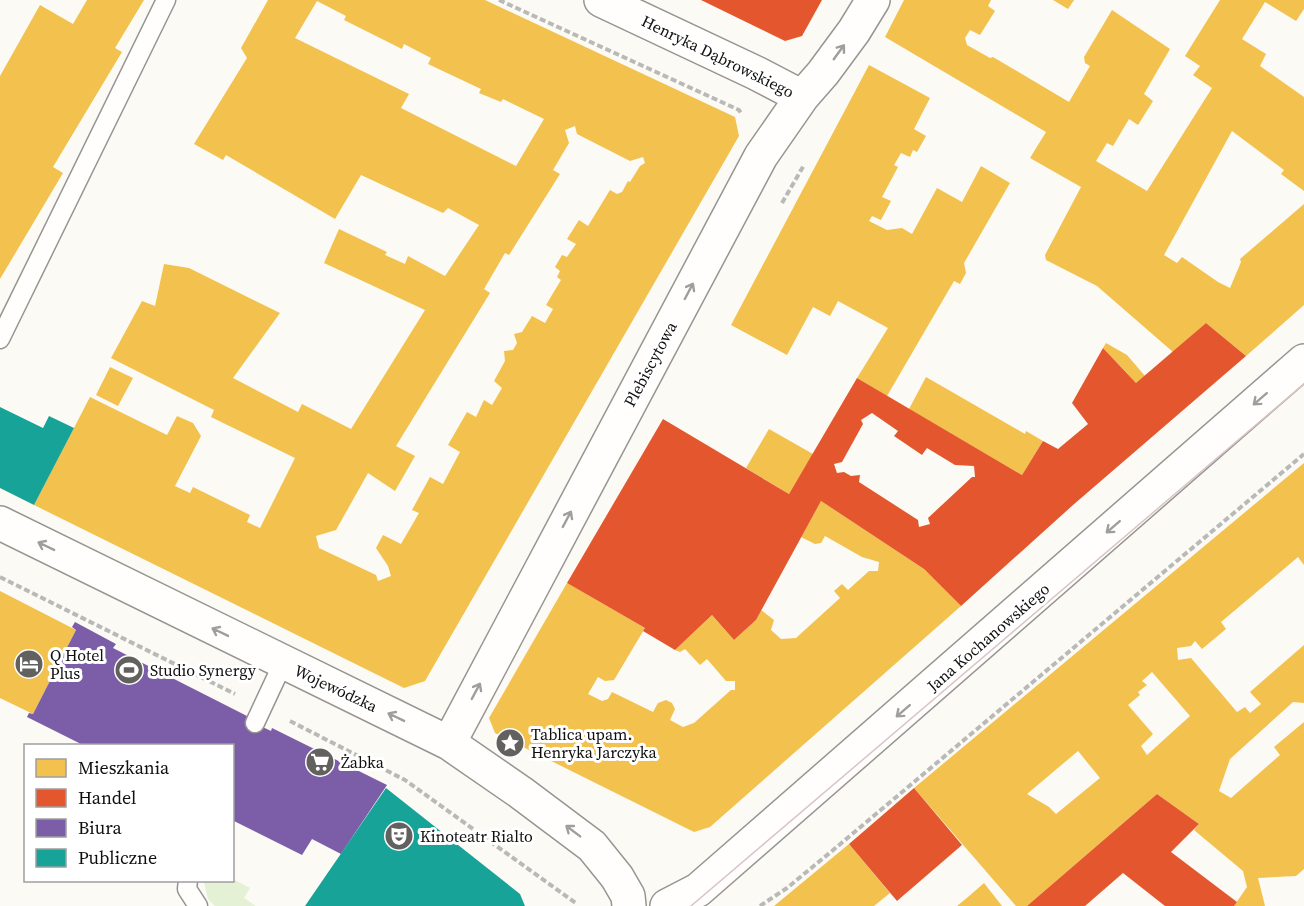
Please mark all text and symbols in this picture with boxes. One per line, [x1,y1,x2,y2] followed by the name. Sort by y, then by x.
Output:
[638,9,798,103] street label: Henryka Dąbrowskiego
[832,44,845,60] one-way arrow
[683,283,695,300] one-way arrow
[618,317,682,410] street label: Plebiscytowa
[1253,392,1268,406] one-way arrow
[561,511,573,528] one-way arrow
[1105,521,1121,534] one-way arrow
[37,540,55,551] one-way arrow
[921,578,1054,697] street label: Jana Kochanowskiego
[212,626,230,638] one-way arrow
[50,644,104,684] place label: Q Hotel Plus
[13,648,45,680] hotel icon: Q Hotel Plus
[113,654,145,686] sports icon: Studio Synergy
[150,659,257,681] place label: Studio Synergy
[291,659,382,717] street label: Wojewódzka
[470,683,482,700] one-way arrow
[896,704,911,718] one-way arrow
[388,711,405,723] one-way arrow
[531,723,658,763] place label: Tablica upam. Henryka Jarczyka
[494,727,526,759] place icon: Tablica upam. Henryka Jarczyka
[24,744,234,882] legend
[304,746,336,778] supermarket icon: Żabka
[341,751,385,773] place label: Żabka
[78,755,170,780] text: Mieszkania
[78,785,136,810] text: Handel
[78,815,123,840] text: Biura
[383,820,415,852] theatre icon: Kinoteatr Rialto
[420,825,533,847] place label: Kinoteatr Rialto
[565,825,581,838] one-way arrow
[78,845,157,870] text: Publiczne

